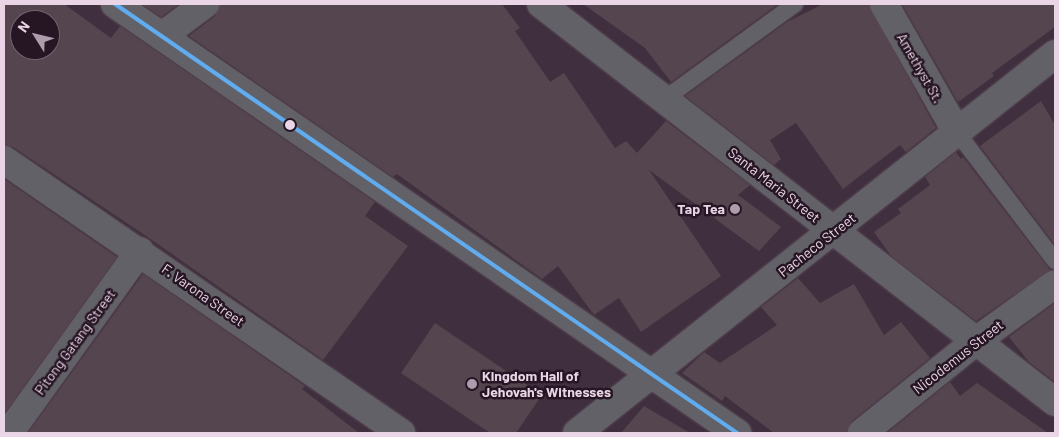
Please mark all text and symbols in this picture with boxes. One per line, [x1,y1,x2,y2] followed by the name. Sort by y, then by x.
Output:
[10,10,60,60] north arrow
[14,18,33,35] text: N
[893,30,947,106] street label: Amethyst St.
[285,120,295,130] unlabelled marker
[725,144,823,226] street label: Santa Maria Street
[677,201,725,217] place label: Tap Tea
[729,203,741,215] marker: Tap Tea
[775,210,859,280] street label: Pacheco Street
[159,260,247,330] street label: F. Varona Street
[31,286,119,398] street label: Pitong Gatang Street
[910,317,1006,397] street label: Nicodemus Street
[482,368,611,401] place label: Kingdom Hall of Jehovah's Witnesses
[466,378,478,390] marker: Kingdom Hall of Jehovah's Witnesses

